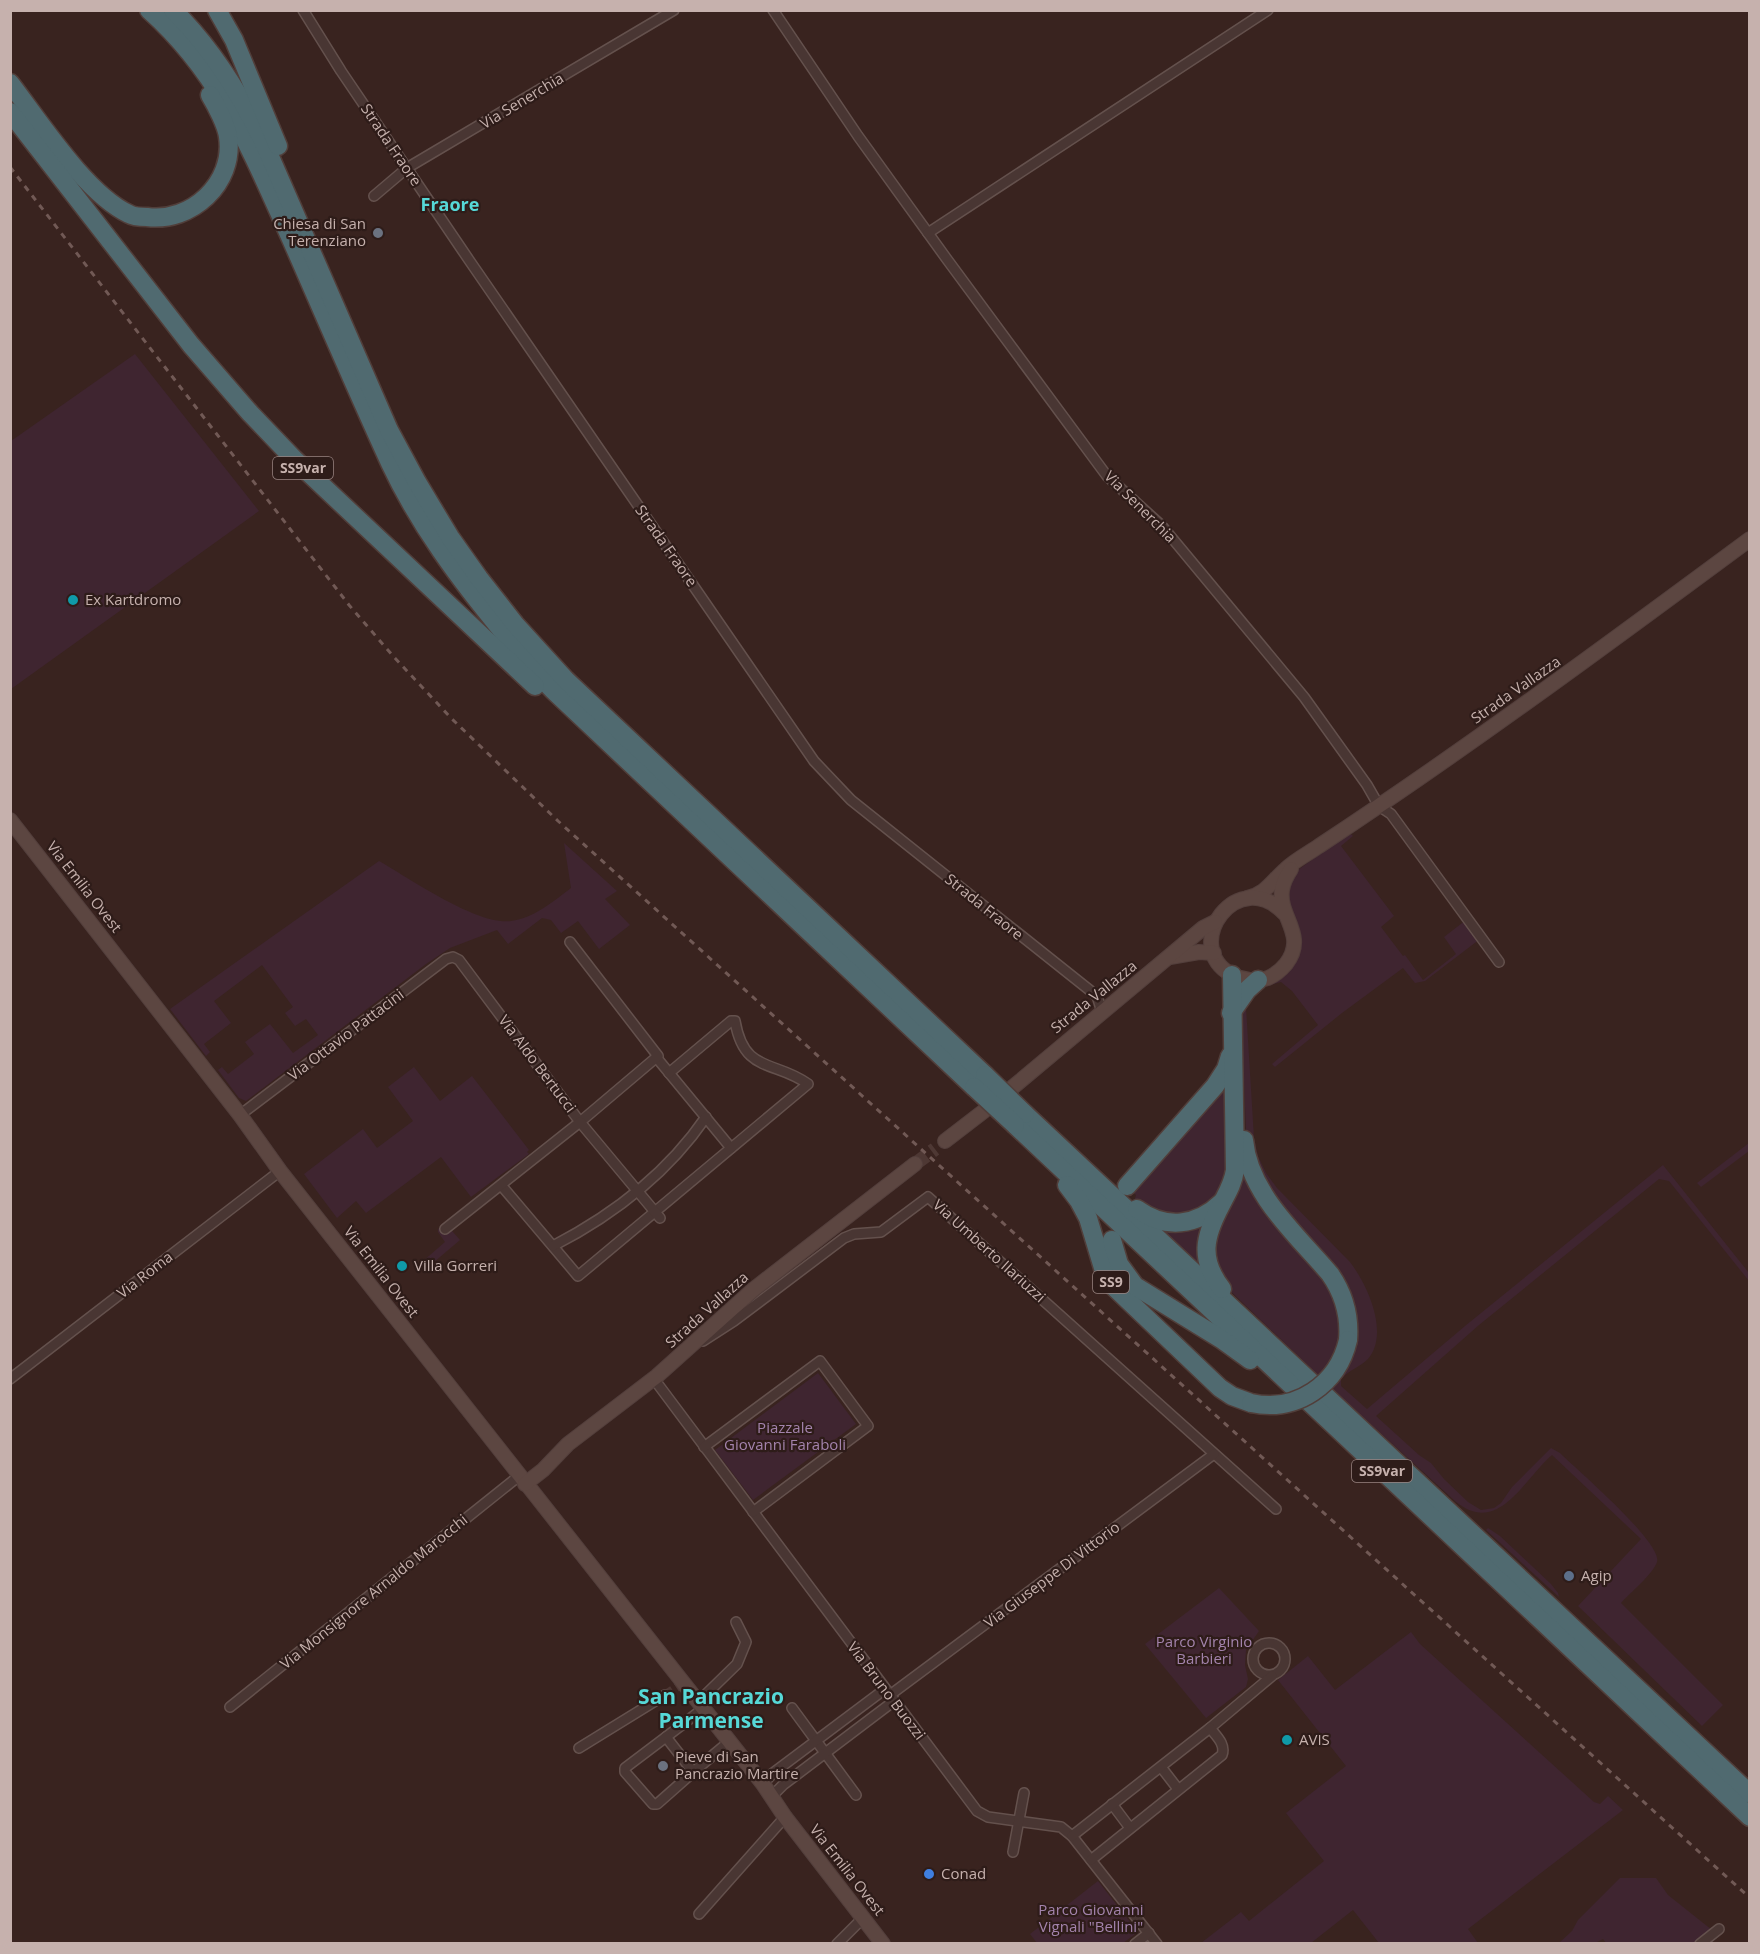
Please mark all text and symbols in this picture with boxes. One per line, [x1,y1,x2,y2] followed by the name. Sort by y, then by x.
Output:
[476,67,567,133] street label: Via Senerchia
[357,99,427,190] street label: Strada Fraore
[421,192,479,216] district label: Fraore
[273,213,366,250] place label: Chiesa di San Terenziano
[371,226,385,240] marker: Chiesa di San Terenziano
[273,457,333,479] road number: SS9var
[1100,466,1181,547] street label: Via Senerchia
[631,501,702,590] street label: Strada Fraore
[85,589,181,609] place label: Ex Kartdromo
[66,593,80,607] marker: Ex Kartdromo
[1467,651,1564,727] street label: Strada Vallazza
[43,837,127,936] street label: Via Emilia Ovest
[941,868,1028,944] street label: Strada Fraore
[1046,955,1140,1037] street label: Strada Vallazza
[283,984,407,1084] street label: Via Ottavio Pattacini
[495,1011,581,1116] street label: Via Aldo Bertucci
[929,1194,1050,1306] street label: Via Umberto Ilariuzzi
[340,1222,424,1321] street label: Via Emilia Ovest
[112,1246,176,1302] street label: Via Roma
[414,1255,497,1275] place label: Villa Gorreri
[395,1259,409,1273] marker: Villa Gorreri
[661,1267,752,1352] street label: Strada Vallazza
[1093,1271,1129,1293] road number: SS9
[724,1417,846,1454] park label: Piazzale Giovanni Faraboli
[1352,1460,1412,1482] road number: SS9var
[275,1509,471,1673] street label: Via Monsignore Arnaldo Marocchi
[979,1517,1123,1632] street label: Via Giuseppe Di Vittorio
[1581,1565,1612,1585] place label: Agip
[1562,1569,1576,1583] marker: Agip
[1156,1631,1252,1668] park label: Parco Virginio Barbieri
[843,1637,930,1743] street label: Via Bruno Buozzi
[638,1682,784,1734] district label: San Pancrazio Parmense
[1299,1729,1330,1749] place label: AVIS
[1280,1733,1294,1747] marker: AVIS
[675,1746,799,1783] place label: Pieve di San Pancrazio Martire
[656,1759,670,1773] marker: Pieve di San Pancrazio Martire
[806,1820,890,1919] street label: Via Emilia Ovest
[941,1863,986,1883] place label: Conad
[922,1867,936,1881] marker: Conad
[1038,1899,1144,1936] park label: Parco Giovanni Vignali "Bellini"

